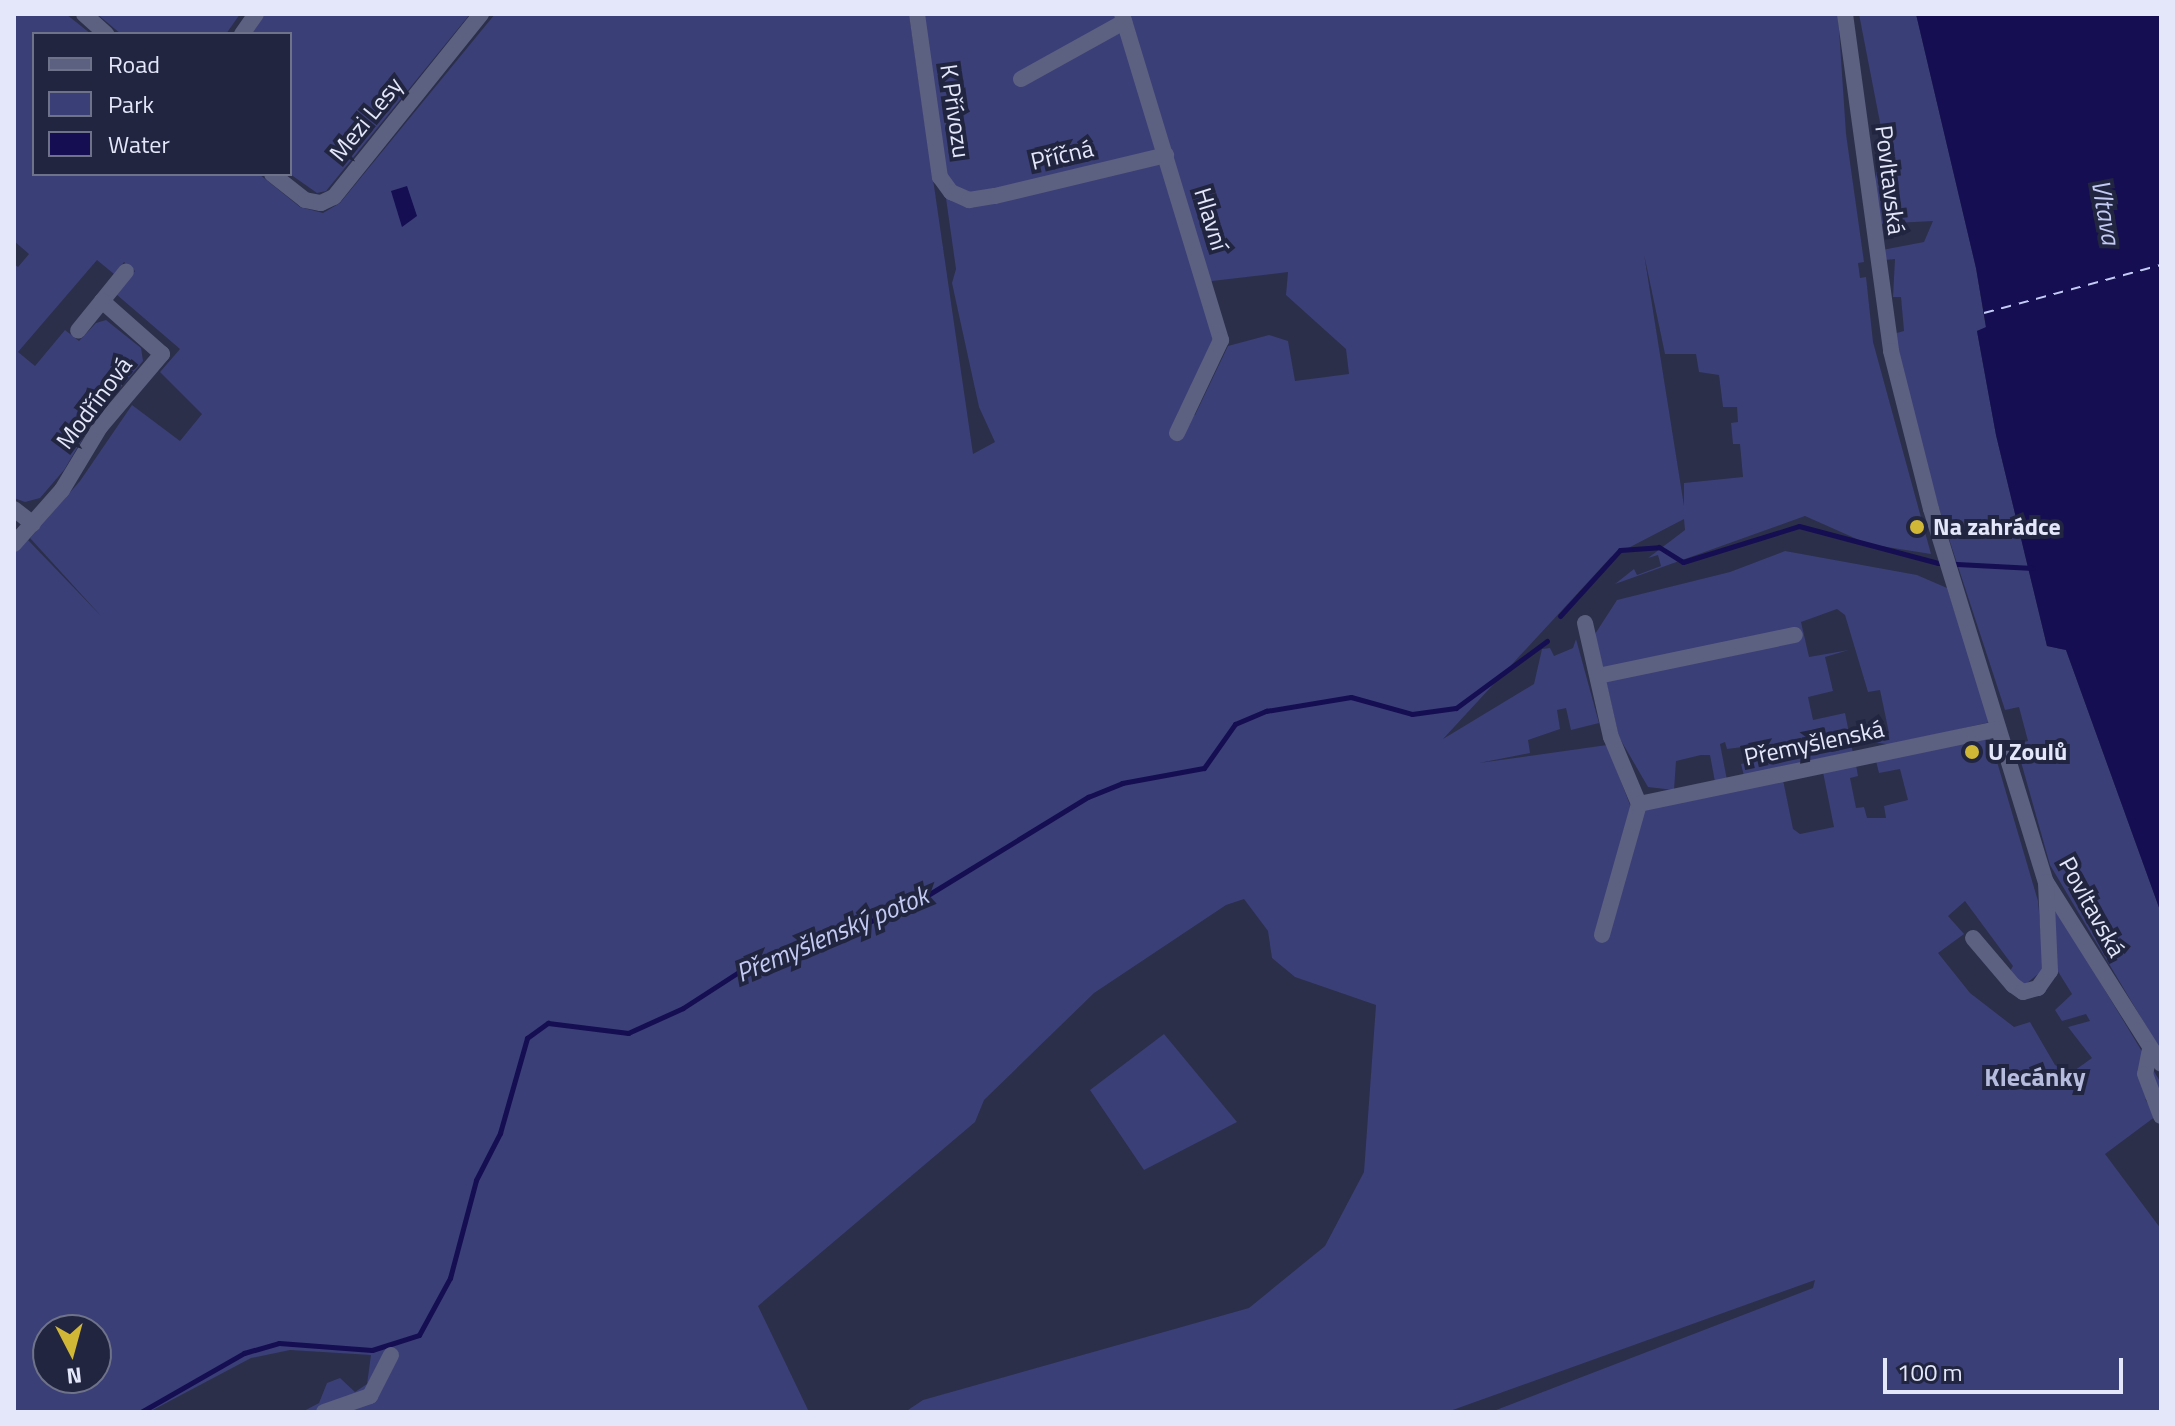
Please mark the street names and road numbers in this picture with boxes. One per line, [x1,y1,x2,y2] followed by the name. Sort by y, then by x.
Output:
[934,62,976,160] street label: K Přívozu
[323,71,409,167] street label: Mezi Lesy
[1869,124,1911,236] street label: Povltavská
[1028,134,1096,176] street label: Příčná
[1188,185,1234,253] street label: Hlavní
[50,351,138,455] street label: Modřínová
[1742,714,1886,772] street label: Přemyšlenská
[2053,852,2131,962] street label: Povltavská

